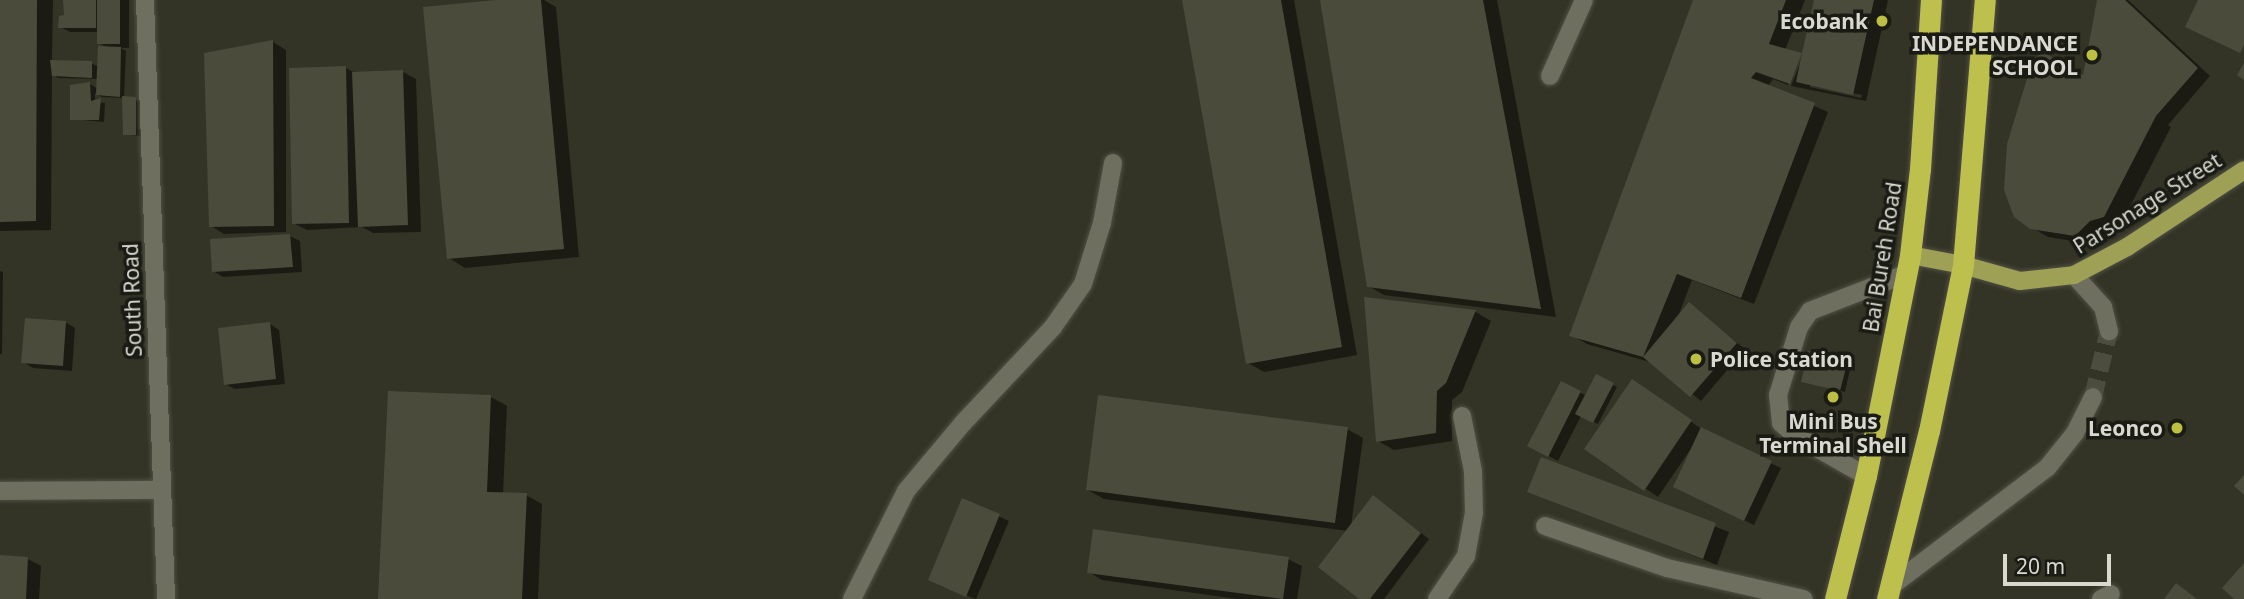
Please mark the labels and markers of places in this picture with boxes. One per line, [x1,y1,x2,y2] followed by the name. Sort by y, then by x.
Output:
[1780,8,1868,34] place label: Ecobank
[1874,13,1890,29] marker: Ecobank
[1912,30,2078,80] place label: INDEPENDANCE SCHOOL
[2084,47,2100,63] marker: INDEPENDANCE SCHOOL
[1710,346,1853,372] place label: Police Station
[1688,351,1704,367] marker: Police Station
[1825,389,1841,405] marker: Mini Bus Terminal Shell
[1759,408,1907,458] place label: Mini Bus Terminal Shell
[2088,415,2163,441] place label: Leonco
[2169,420,2185,436] marker: Leonco

